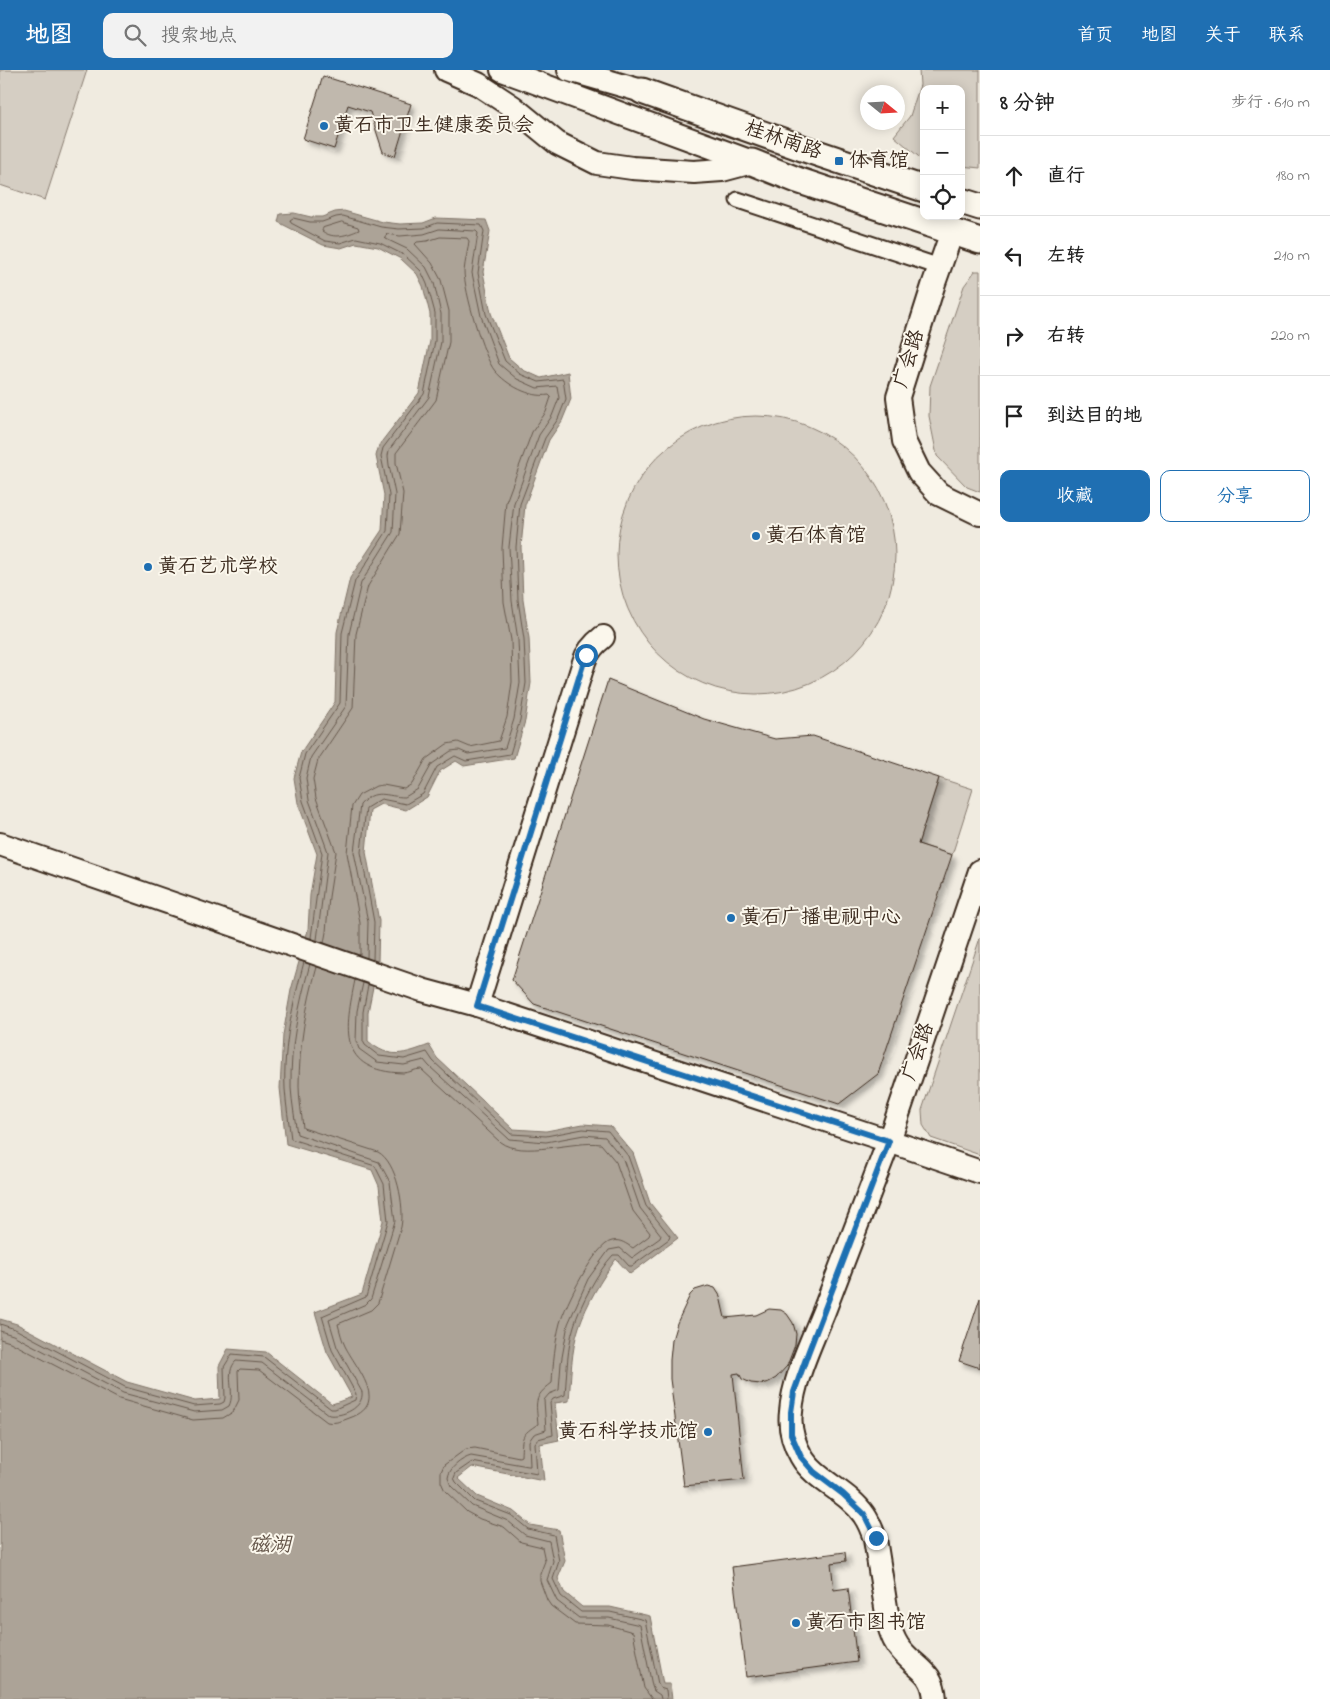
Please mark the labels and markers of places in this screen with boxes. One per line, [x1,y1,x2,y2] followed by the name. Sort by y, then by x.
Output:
[334,112,534,141] place label: 黄石市卫生健康委员会
[318,120,330,132] marker: 黄石市卫生健康委员会
[849,147,909,176] place label: 体育馆
[833,155,845,167] marker: 体育馆
[766,522,866,551] place label: 黄石体育馆
[750,530,762,542] marker: 黄石体育馆
[158,553,278,582] place label: 黄石艺术学校
[142,561,154,573] marker: 黄石艺术学校
[741,904,901,933] place label: 黄石广播电视中心
[725,912,737,924] marker: 黄石广播电视中心
[558,1418,698,1447] place label: 黄石科学技术馆
[702,1426,714,1438] marker: 黄石科学技术馆
[806,1609,926,1638] place label: 黄石市图书馆
[790,1617,802,1629] marker: 黄石市图书馆

